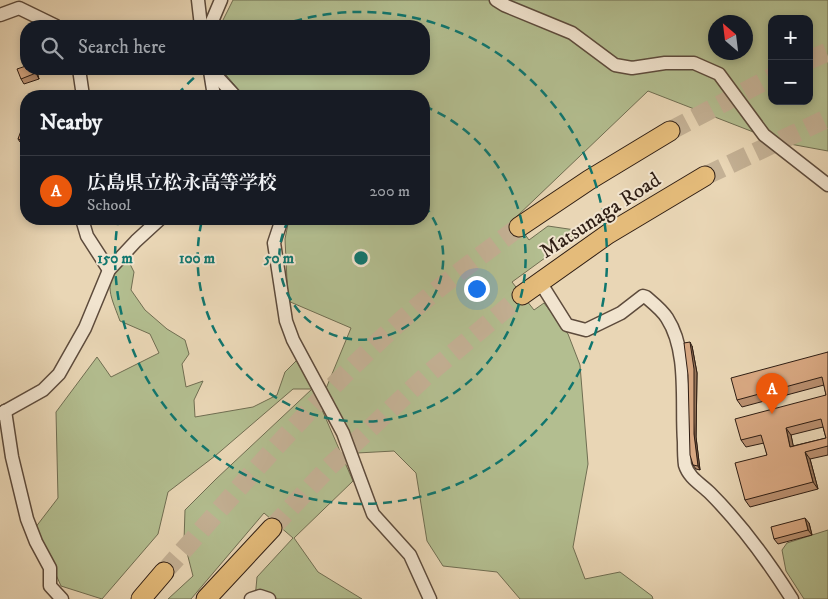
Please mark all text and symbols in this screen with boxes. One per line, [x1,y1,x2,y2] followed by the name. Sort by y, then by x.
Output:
[708,15,753,60] north arrow
[768,15,813,105] map controls
[768,15,813,60] button: +
[20,20,430,75] search box
[38,34,66,62] icon: search
[78,36,166,59] text: Search here
[768,60,813,105] button: −
[40,110,102,136] text: Nearby
[535,167,666,265] street label: Matsunaga Road
[87,172,277,195] text: 広島県立松永高等学校
[51,181,61,201] text: A
[369,181,410,201] text: 200 m
[87,195,131,215] text: School
[97,249,133,268] text: 150 m
[179,249,216,268] text: 100 m
[263,249,295,268] text: 50 m
[352,249,370,267] centre of rings
[464,276,490,302] your location
[756,373,788,414] pin: A

